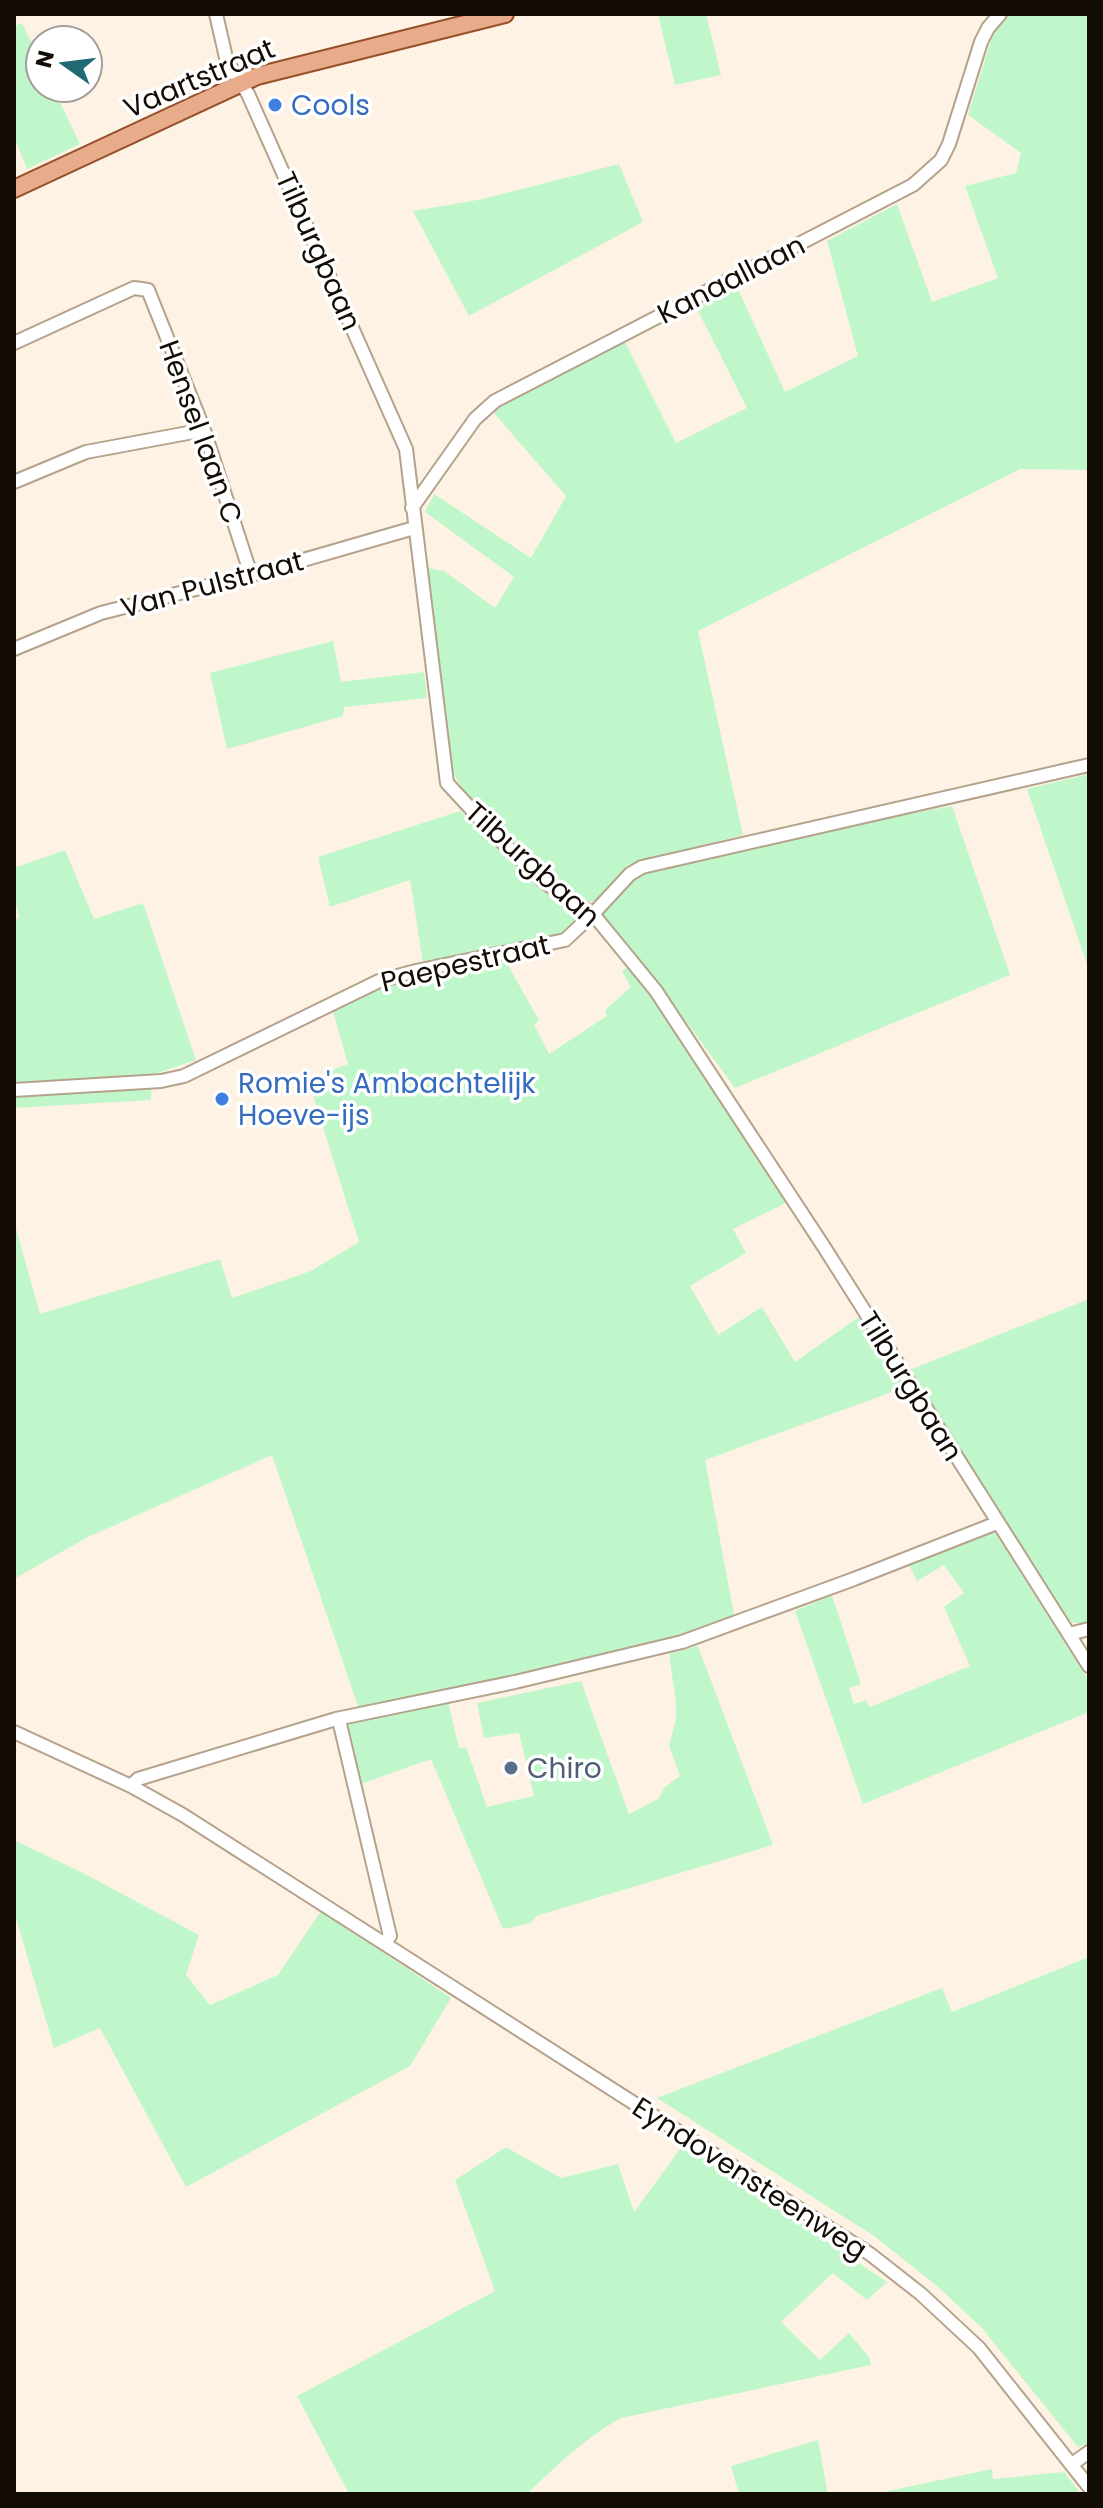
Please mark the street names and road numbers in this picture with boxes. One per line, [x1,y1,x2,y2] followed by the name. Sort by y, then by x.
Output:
[118,29,281,128] street label: Vaartstraat
[266,166,371,337] street label: Tilburgbaan
[651,226,812,333] street label: Kanaallaan
[149,335,252,529] street label: Hensel laan C
[116,541,308,628] street label: Van Pulstraat
[457,793,609,936] street label: Tilburgbaan
[377,925,553,1002] street label: Paepestraat
[849,1304,972,1469] street label: Tilburgbaan
[625,2088,875,2269] street label: Eyndovensteenweg

